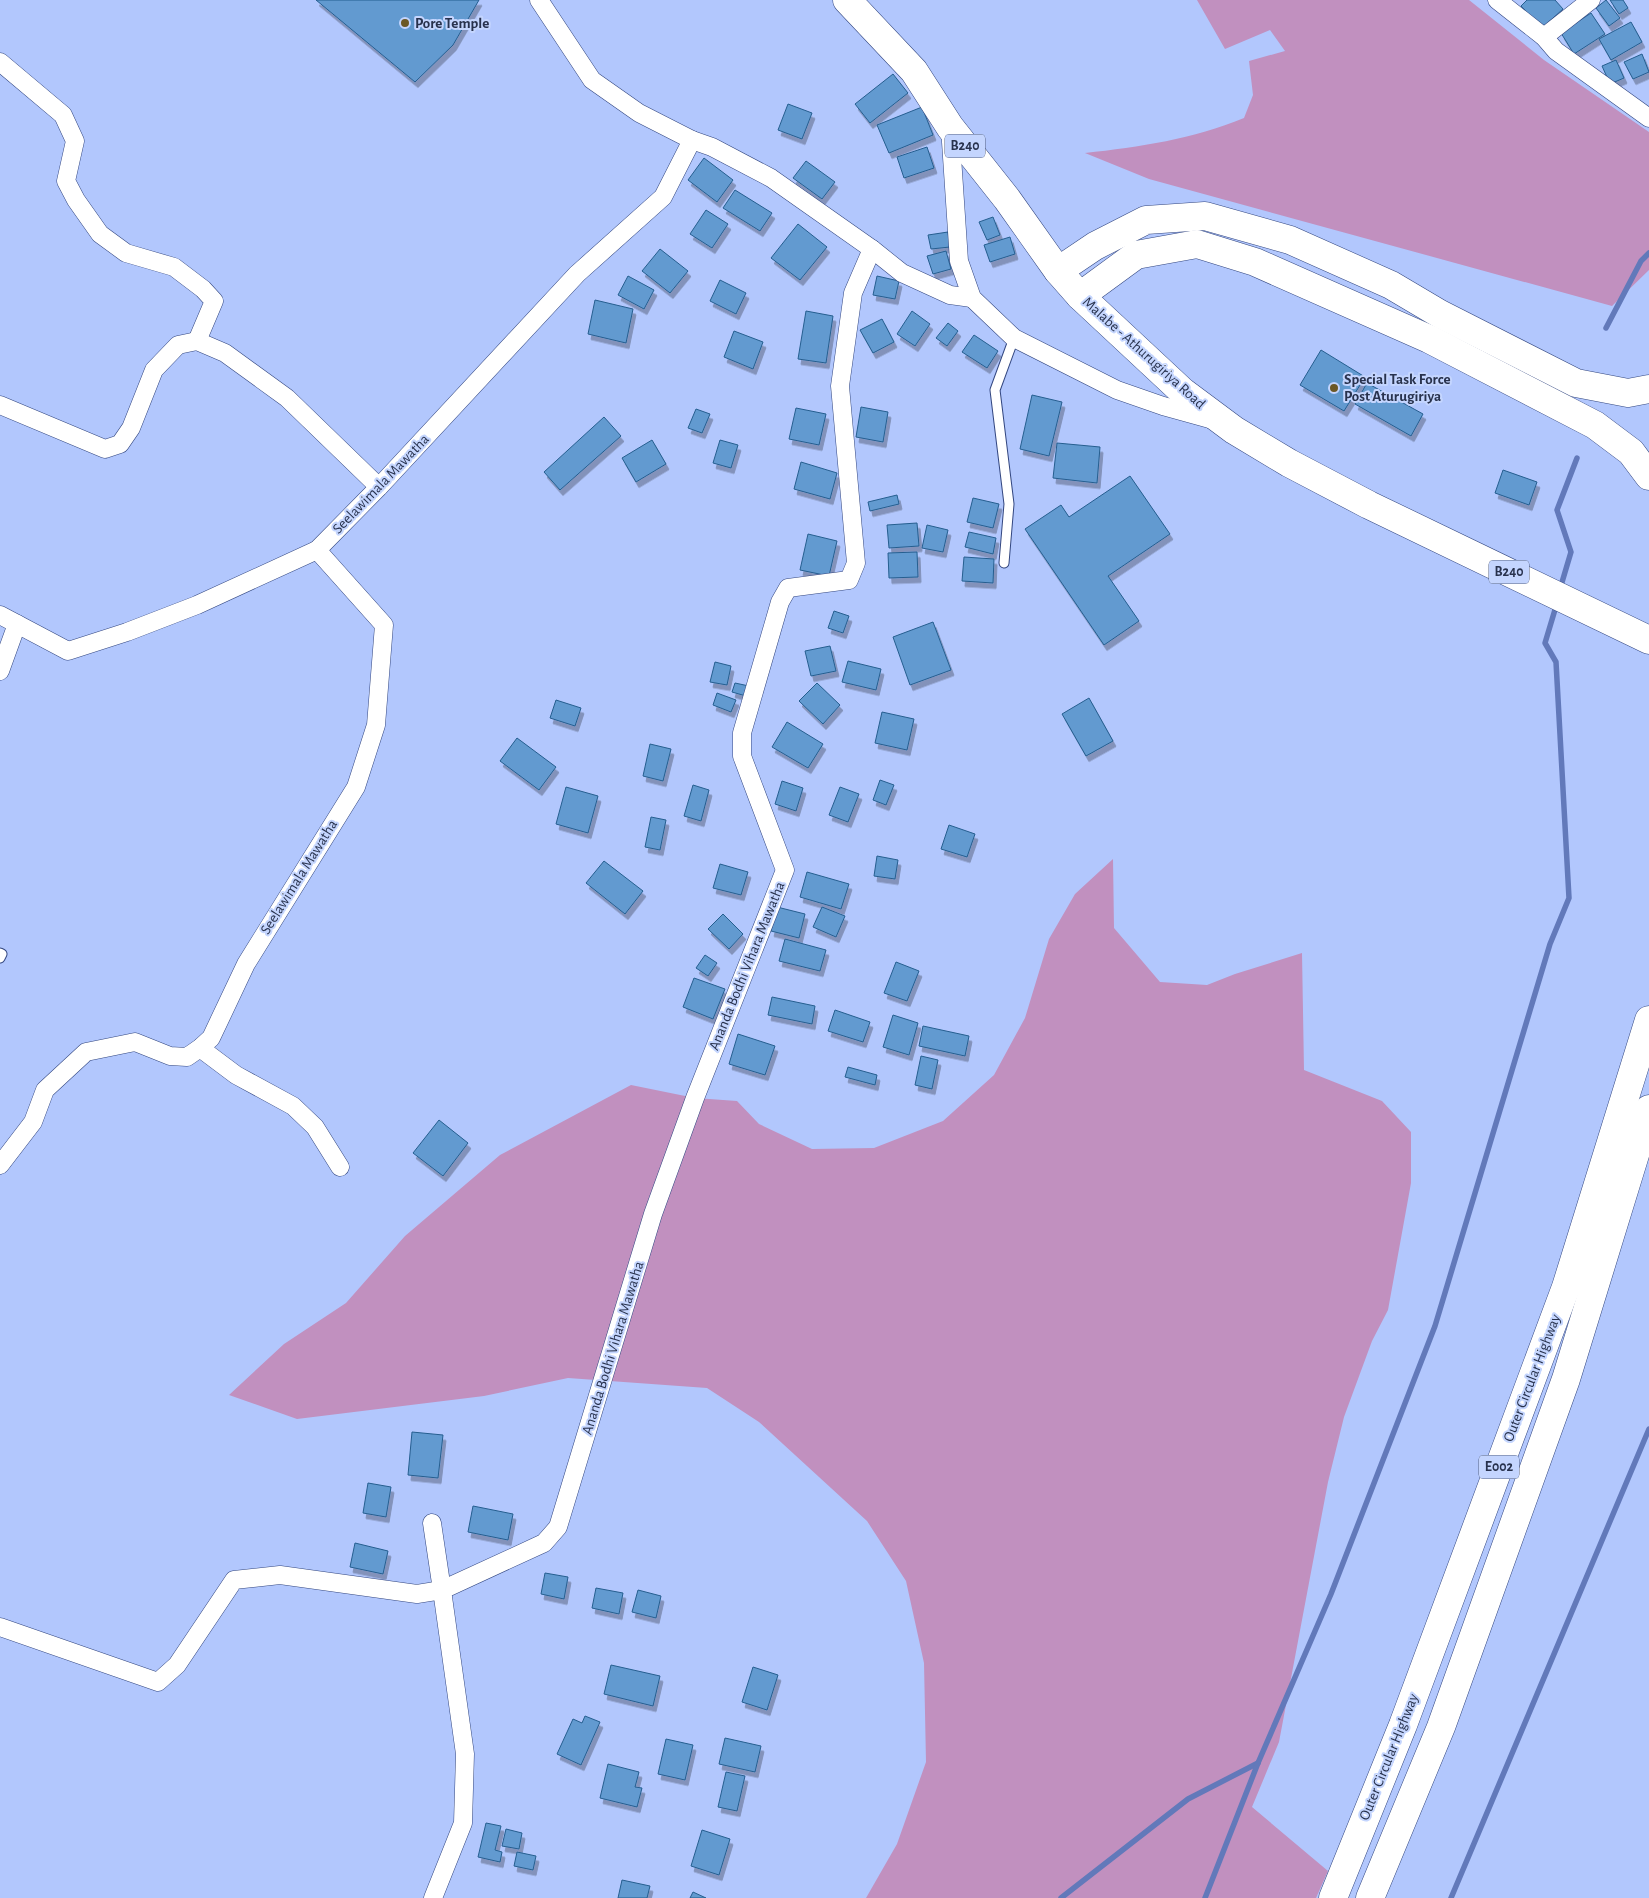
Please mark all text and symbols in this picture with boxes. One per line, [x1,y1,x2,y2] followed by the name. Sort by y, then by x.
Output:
[415,16,489,31] place label: Pore Temple
[399,17,411,29] marker: Pore Temple
[945,134,985,158] road number: B240
[1080,294,1208,412] street label: Malabe - Athurugiriya Road
[1344,372,1451,404] place label: Special Task Force Post Aturugiriya
[1328,382,1340,394] marker: Special Task Force Post Aturugiriya
[330,431,432,537] street label: Seelawimala Mawatha
[1489,560,1529,584] road number: B240
[258,817,340,937] street label: Seelawimala Mawatha
[706,879,788,1052] street label: Ananda Bodhi Vihara Mawatha
[579,1259,647,1436] street label: Ananda Bodhi Vihara Mawatha
[1501,1312,1563,1444] street label: Outer Circular Highway
[1479,1455,1519,1478] road number: E002
[1357,1691,1421,1822] street label: Outer Circular Highway

